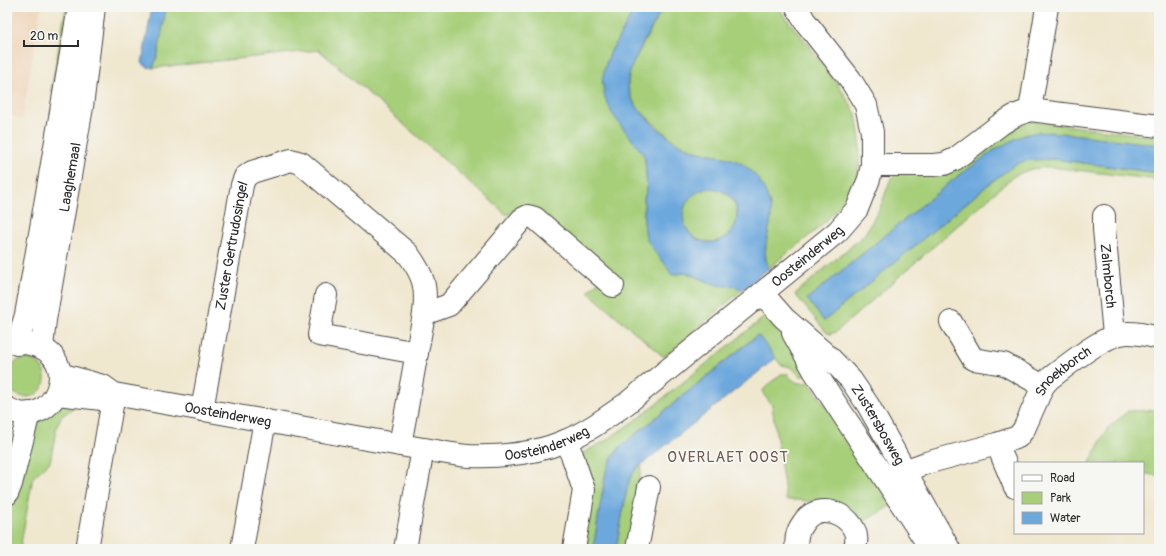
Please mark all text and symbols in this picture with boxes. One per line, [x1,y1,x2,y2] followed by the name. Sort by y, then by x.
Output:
[24,22,78,48] scale bar
[30,29,59,44] text: 20 m
[56,141,85,213] street label: Laaghemaal
[212,179,252,311] street label: Zuster Gertrudosingel
[768,223,848,291] street label: Oosteinderweg
[1096,243,1119,309] street label: Zalmborch
[1032,342,1095,399] street label: Snoekborch
[847,381,908,468] street label: Zustersbosweg
[183,399,273,431] street label: Oosteinderweg
[504,423,592,464] street label: Oosteinderweg
[667,448,789,467] district label: OVERLAET OOST
[1014,462,1144,534] legend
[1050,471,1075,486] text: Road
[1050,491,1071,506] text: Park
[1050,511,1081,526] text: Water

